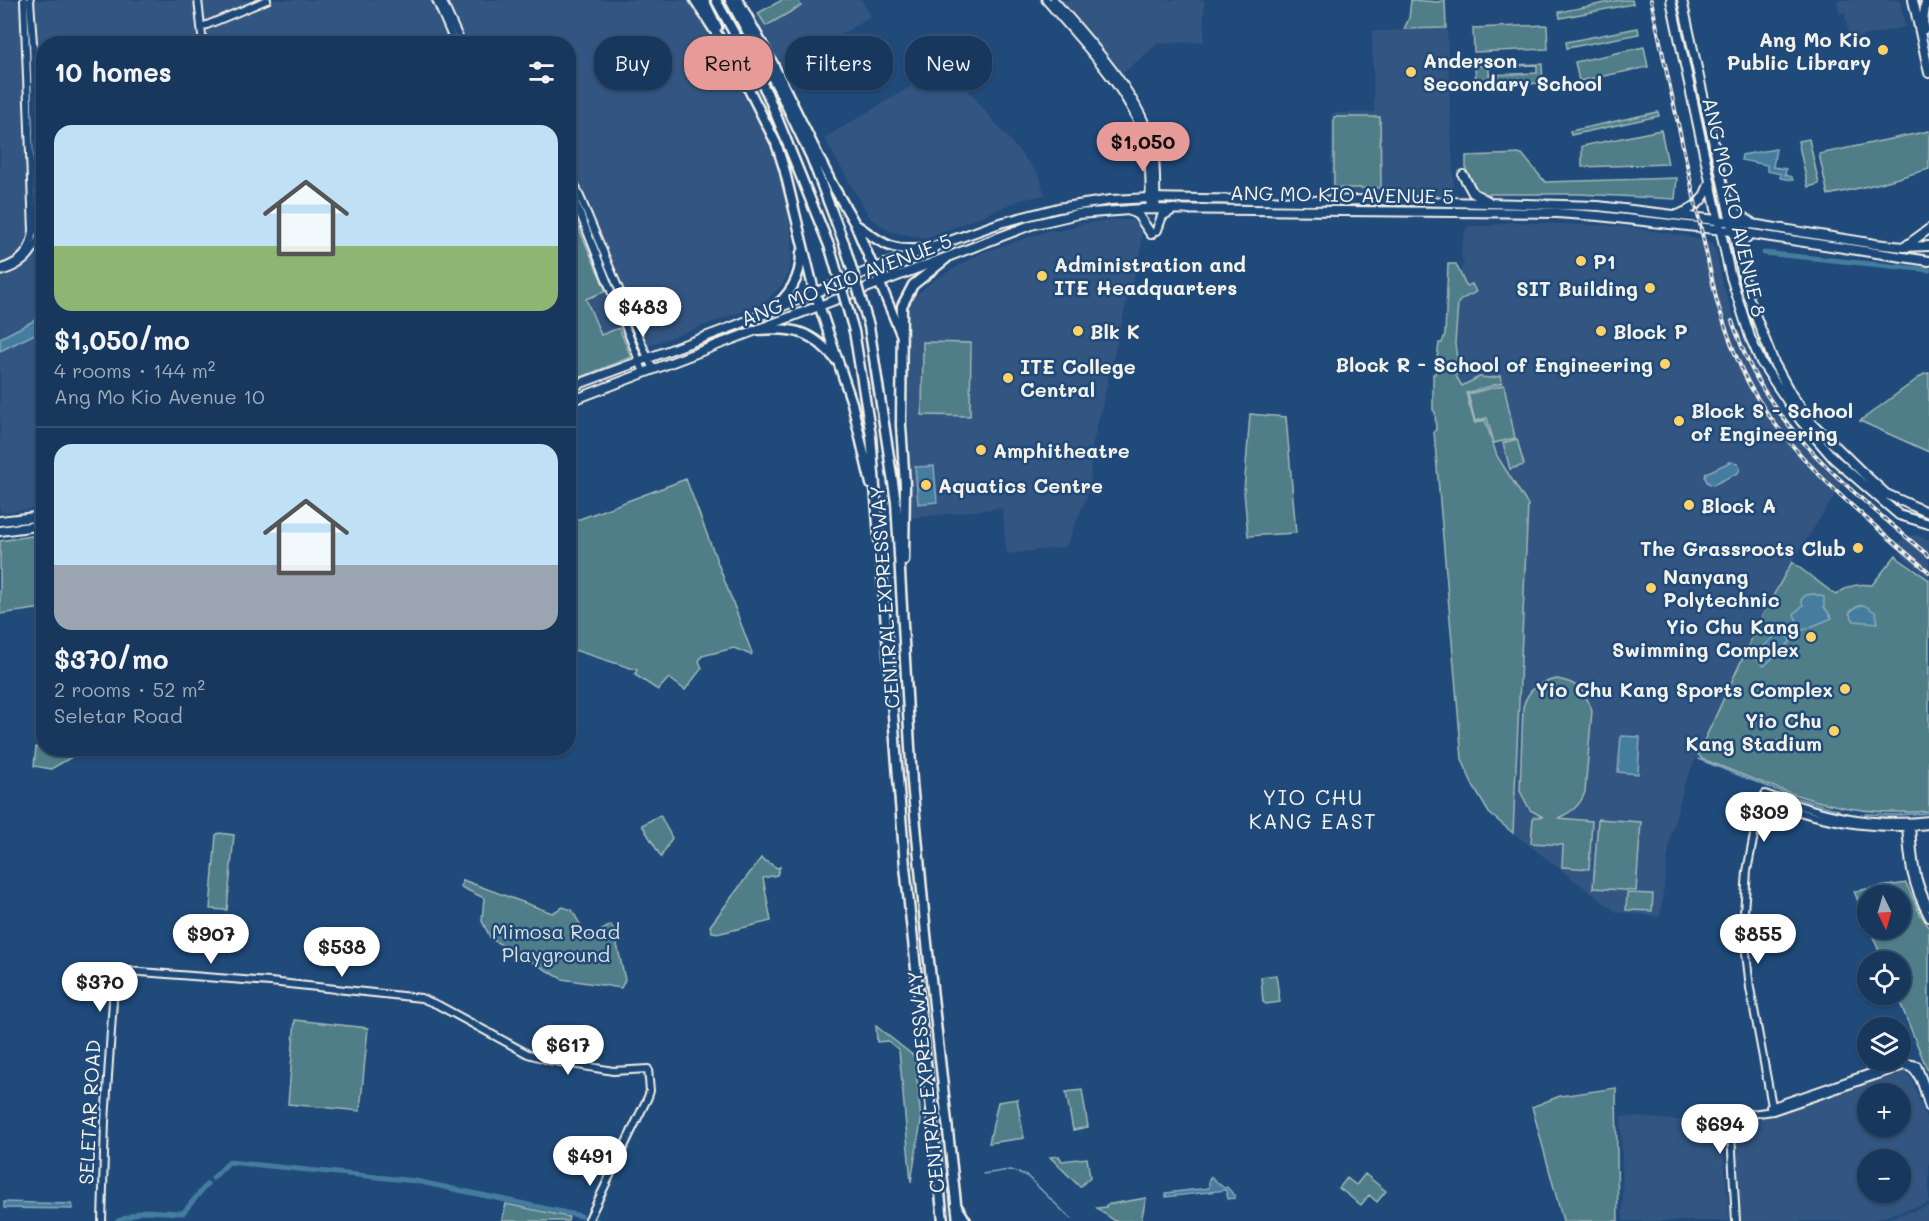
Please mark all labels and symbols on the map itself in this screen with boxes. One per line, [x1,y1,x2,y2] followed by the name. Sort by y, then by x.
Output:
[1727,26,1871,75] place label: Ang Mo Kio Public Library
[1876,43,1890,57] marker: Ang Mo Kio Public Library
[1423,47,1602,96] place label: Anderson Secondary School
[1404,65,1418,79] marker: Anderson Secondary School
[1697,95,1773,319] street label: ANG MO KIO AVENUE 8
[1094,122,1192,173] pin: $1,050
[1230,179,1454,209] street label: ANG MO KIO AVENUE 5
[737,227,955,331] street label: ANG MO KIO AVENUE 5
[1593,248,1616,274] place label: P1
[1054,251,1246,300] place label: Administration and ITE Headquarters
[1574,254,1588,268] marker: P1
[1035,269,1049,283] marker: Administration and ITE Headquarters
[1516,275,1638,301] place label: SIT Building
[1643,281,1657,295] marker: SIT Building
[607,287,679,338] pin: $483
[1090,318,1140,344] place label: Blk K
[1613,318,1688,344] place label: Block P
[1071,324,1085,338] marker: Blk K
[1594,324,1608,338] marker: Block P
[1336,351,1653,377] place label: Block R - School of Engineering
[1020,353,1136,402] place label: ITE College Central
[1658,357,1672,371] marker: Block R - School of Engineering
[1001,371,1015,385] marker: ITE College Central
[1691,397,1853,446] place label: Block S - School of Engineering
[1672,414,1686,428] marker: Block S - School of Engineering
[993,437,1130,463] place label: Amphitheatre
[974,443,988,457] marker: Amphitheatre
[938,472,1103,498] place label: Aquatics Centre
[919,478,933,492] marker: Aquatics Centre
[863,485,905,709] street label: CENTRAL EXPRESSWAY
[1701,492,1776,518] place label: Block A
[1682,498,1696,512] marker: Block A
[1640,535,1846,561] place label: The Grassroots Club
[1851,541,1865,555] marker: The Grassroots Club
[1663,563,1780,612] place label: Nanyang Polytechnic
[1644,581,1658,595] marker: Nanyang Polytechnic
[1612,613,1799,662] place label: Yio Chu Kang Swimming Complex
[1804,630,1818,644] marker: Yio Chu Kang Swimming Complex
[1536,676,1833,702] place label: Yio Chu Kang Sports Complex
[1838,682,1852,696] marker: Yio Chu Kang Sports Complex
[1686,707,1822,756] place label: Yio Chu Kang Stadium
[1827,724,1841,738] marker: Yio Chu Kang Stadium
[1249,783,1377,834] district label: YIO CHU KANG EAST
[1728,792,1800,843] pin: $309
[1857,885,1911,939] north arrow
[175,914,247,965] pin: $907
[1722,914,1794,965] pin: $855
[492,918,620,967] park label: Mimosa Road Playground
[306,927,378,978] pin: $538
[64,962,136,1013] pin: $370
[900,970,950,1194] street label: CENTRAL EXPRESSWAY
[532,1025,604,1076] pin: $617
[72,1039,106,1185] street label: SELETAR ROAD
[1684,1104,1756,1155] pin: $694
[554,1136,626,1187] pin: $491

